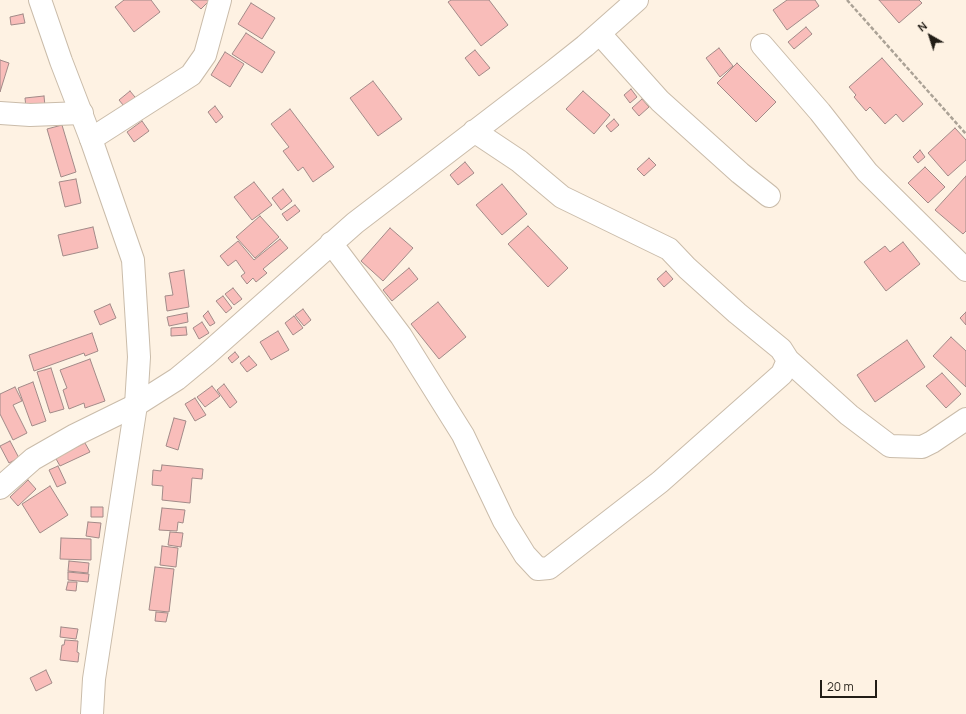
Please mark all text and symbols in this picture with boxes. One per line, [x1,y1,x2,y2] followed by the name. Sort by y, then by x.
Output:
[910,16,950,56] north arrow
[914,18,930,35] text: N
[822,672,879,698] scale bar
[827,678,854,695] text: 20 m

